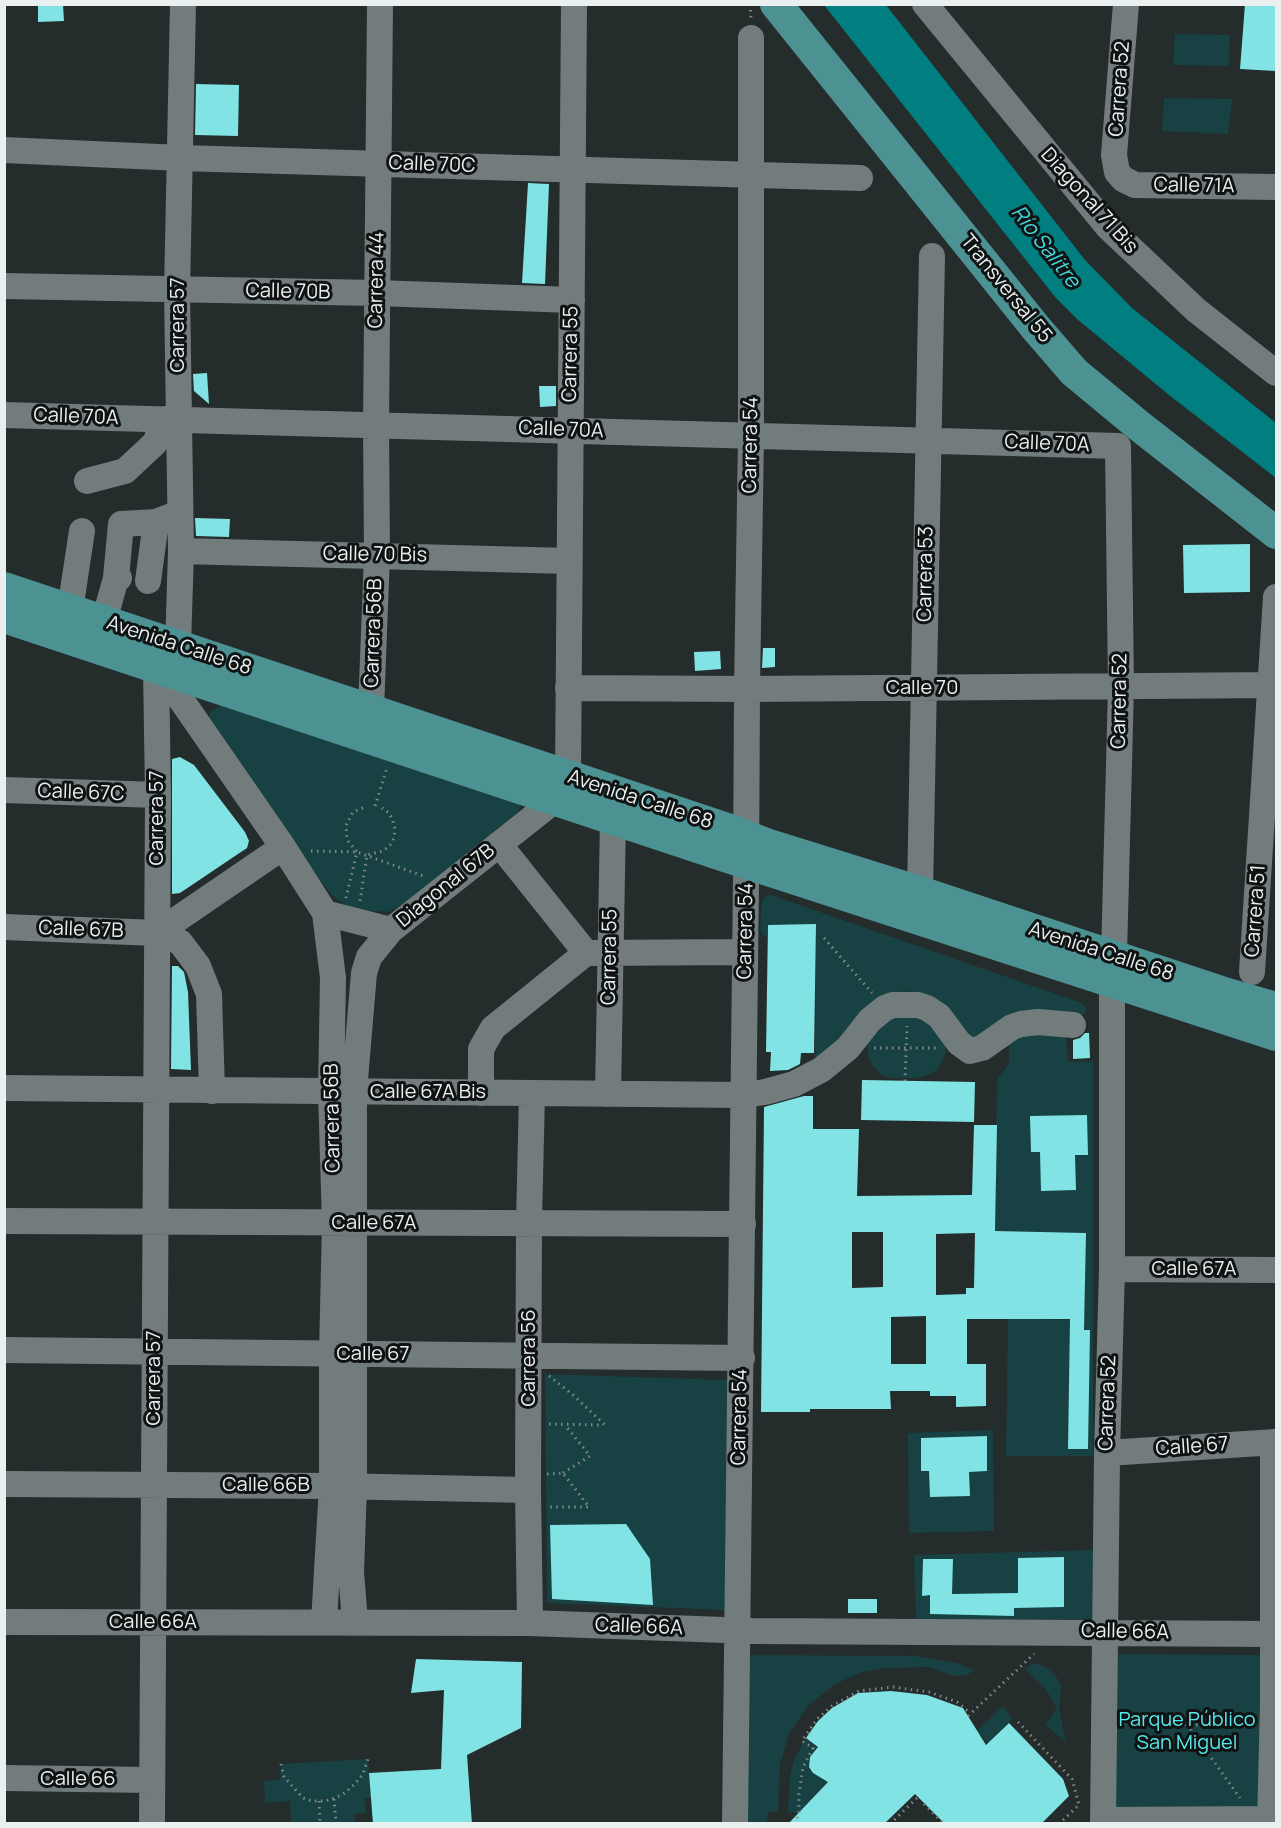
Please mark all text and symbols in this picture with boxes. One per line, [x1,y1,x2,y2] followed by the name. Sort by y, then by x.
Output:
[1105,40,1135,138] street label: Carrera 52
[1035,143,1143,259] street label: Diagonal 71 Bis
[388,151,476,179] street label: Calle 70C
[1153,173,1235,199] street label: Calle 71A
[1005,201,1085,293] water label: Río Salitre
[955,230,1057,348] street label: Transversal 55
[364,231,390,329] street label: Carrera 44
[166,278,190,372] street label: Carrera 57
[245,279,331,305] street label: Calle 70B
[558,306,584,402] street label: Carrera 55
[738,397,764,493] street label: Carrera 54
[33,404,119,430] street label: Calle 70A
[518,417,604,443] street label: Calle 70A
[1004,431,1090,457] street label: Calle 70A
[913,526,939,622] street label: Carrera 53
[323,542,427,568] street label: Calle 70 Bis
[360,578,388,688] street label: Carrera 56B
[103,611,255,681] street label: Avenida Calle 68
[1107,653,1133,749] street label: Carrera 52
[886,676,958,700] street label: Calle 70
[564,765,716,835] street label: Avenida Calle 68
[145,771,169,865] street label: Carrera 57
[37,779,125,807] street label: Calle 67C
[392,839,500,933] street label: Diagonal 67B
[1241,864,1271,958] street label: Carrera 51
[733,883,759,979] street label: Carrera 54
[597,909,623,1005] street label: Carrera 55
[38,917,124,943] street label: Calle 67B
[1025,917,1177,987] street label: Avenida Calle 68
[320,1063,346,1173] street label: Carrera 56B
[370,1080,486,1104] street label: Calle 67A Bis
[332,1211,416,1235] street label: Calle 67A
[1152,1257,1236,1281] street label: Calle 67A
[517,1309,541,1407] street label: Carrera 56
[142,1331,166,1425] street label: Carrera 57
[337,1342,409,1366] street label: Calle 67
[1094,1355,1122,1451] street label: Carrera 52
[727,1369,753,1465] street label: Carrera 54
[1155,1432,1229,1462] street label: Calle 67
[222,1473,310,1497] street label: Calle 66B
[109,1610,197,1634] street label: Calle 66A
[595,1613,683,1641] street label: Calle 66A
[1081,1619,1169,1645] street label: Calle 66A
[1118,1708,1256,1755] park label: Parque Público San Miguel
[40,1767,116,1791] street label: Calle 66

